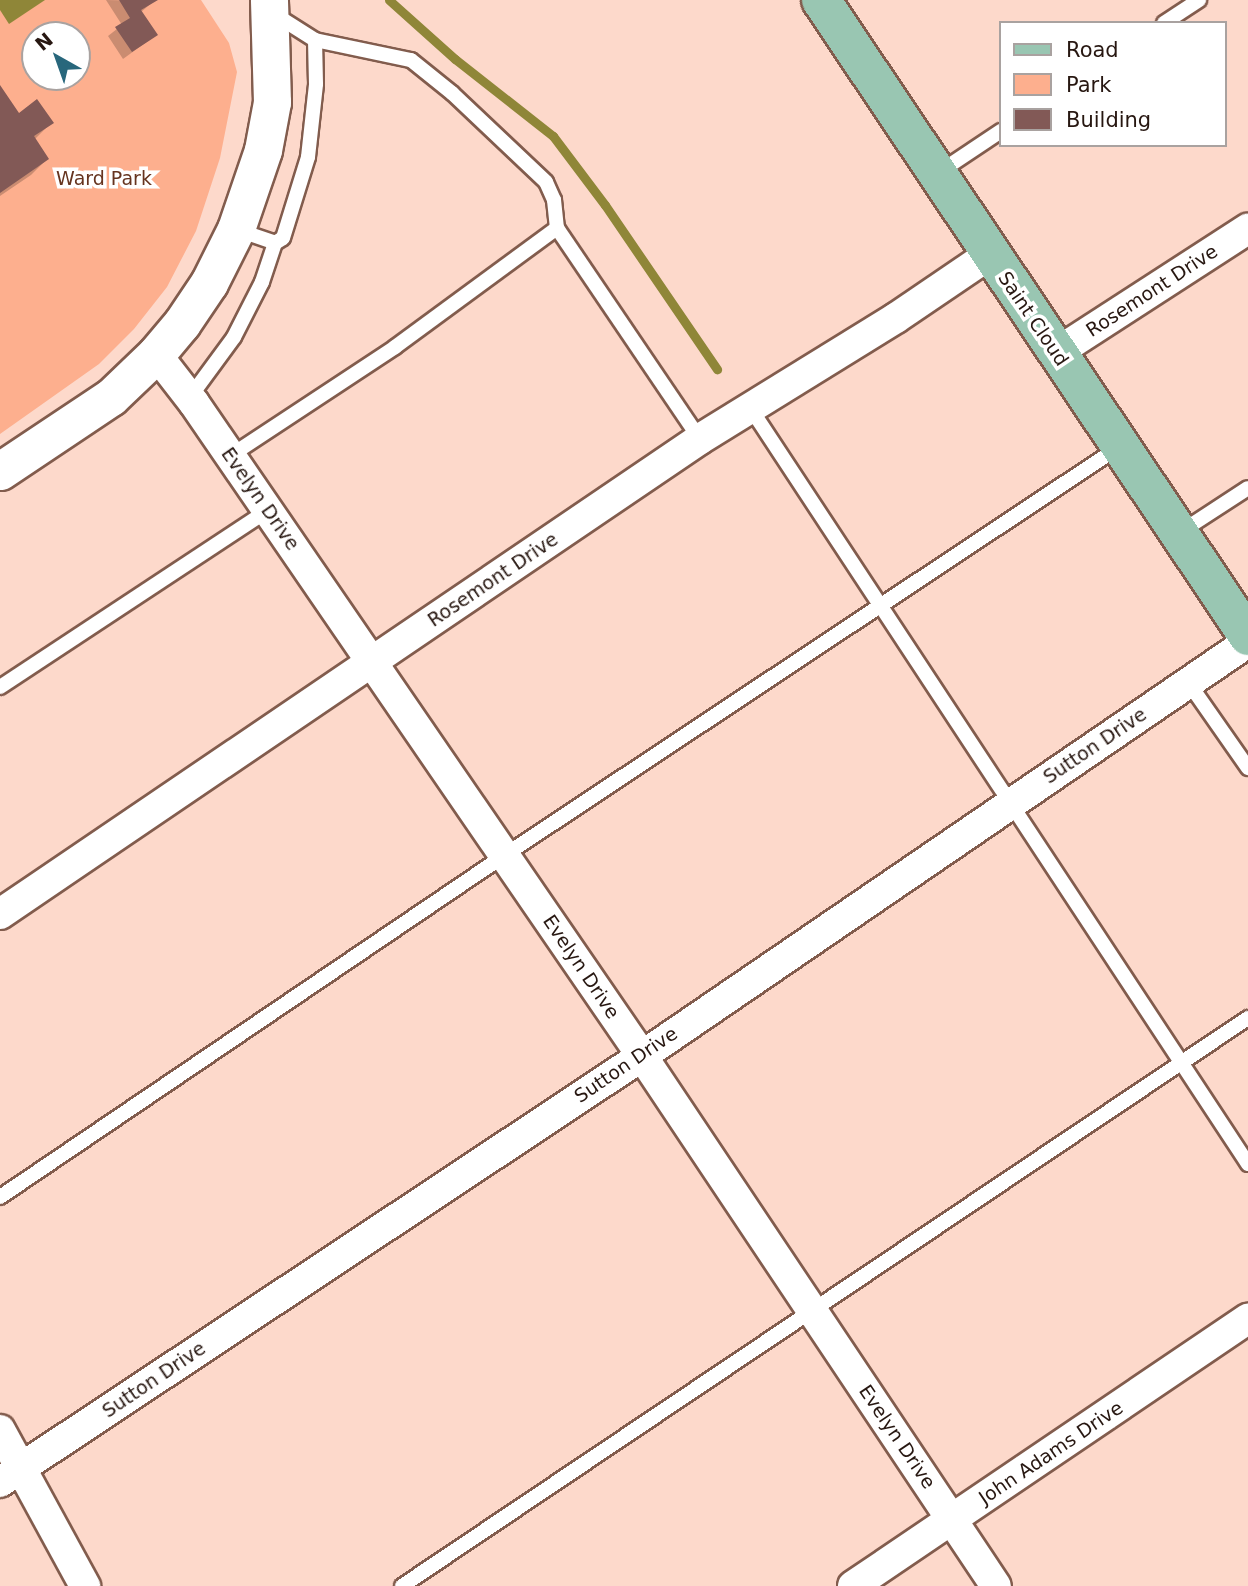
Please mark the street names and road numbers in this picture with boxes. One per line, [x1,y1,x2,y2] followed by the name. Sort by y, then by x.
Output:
[1082,240,1222,342] street label: Rosemont Drive
[993,268,1073,370] street label: Saint Cloud
[216,443,304,555] street label: Evelyn Drive
[424,528,562,632] street label: Rosemont Drive
[1039,703,1151,789] street label: Sutton Drive
[538,911,624,1023] street label: Evelyn Drive
[570,1022,682,1108] street label: Sutton Drive
[98,1337,210,1423] street label: Sutton Drive
[854,1381,940,1493] street label: Evelyn Drive
[975,1396,1127,1510] street label: John Adams Drive

